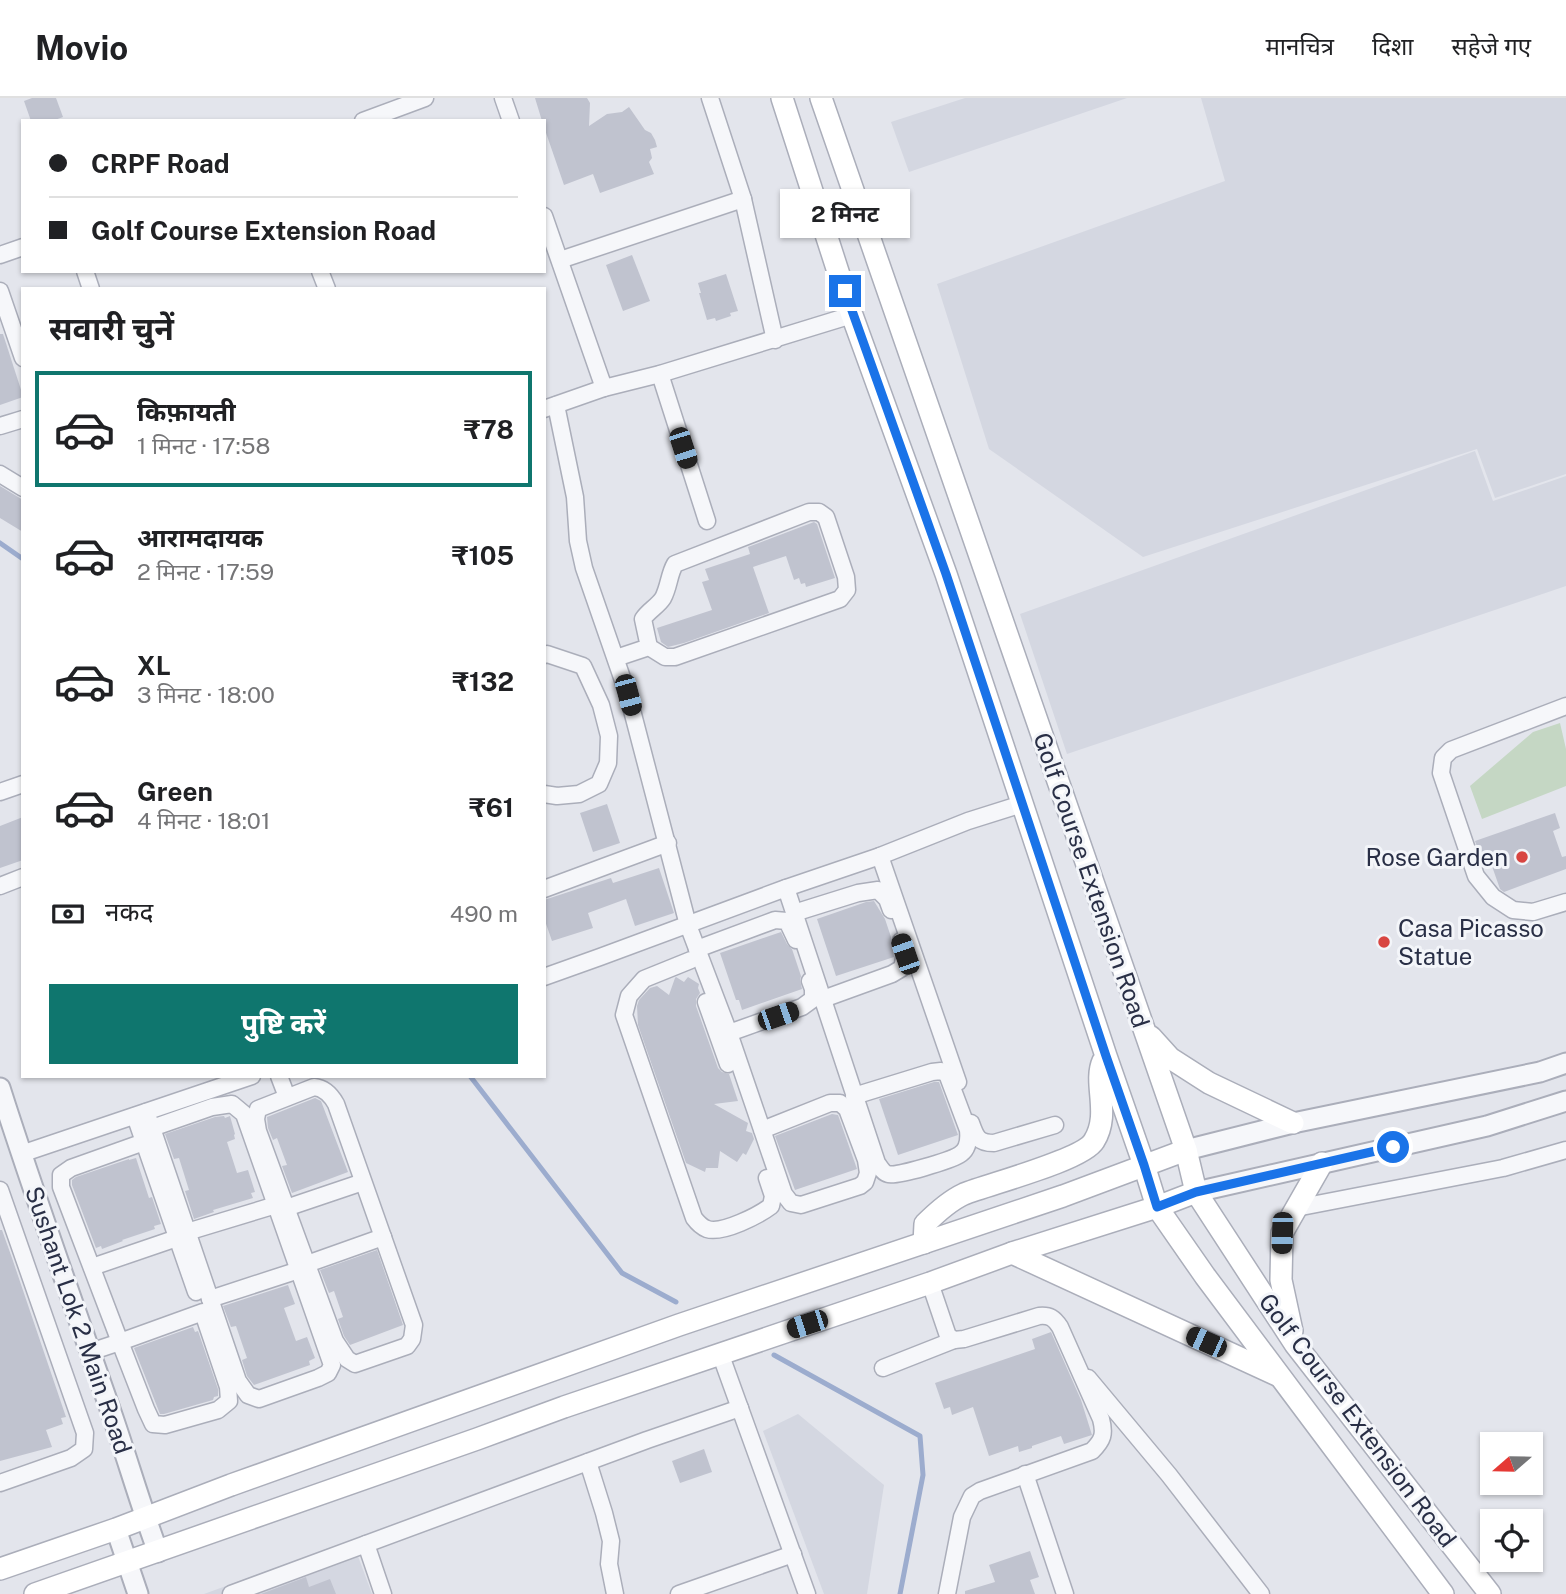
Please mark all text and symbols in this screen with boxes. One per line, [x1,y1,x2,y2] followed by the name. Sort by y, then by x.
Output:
[35,29,128,67] text: Movio
[1266,32,1334,60] text: मानचित्र
[1372,32,1414,60] text: दिशा
[1452,32,1531,60] text: सहेजे गए
[91,148,230,179] text: CRPF Road
[780,190,910,238] callout: 2 मिनट
[811,200,879,227] text: 2 मिनट
[91,215,436,246] text: Golf Course Extension Road
[829,275,861,307] route end
[49,310,174,347] text: सवारी चुनें
[137,396,236,427] text: किफ़ायती
[53,398,116,461] icon: car
[464,414,514,445] text: ₹78
[667,425,700,471] car
[137,432,270,459] text: 1 मिनट · 17:58
[137,522,263,553] text: आरामदायक
[53,524,116,587] icon: car
[452,540,514,571] text: ₹105
[137,558,274,585] text: 2 मिनट · 17:59
[53,650,116,713] icon: car
[137,650,171,681] text: XL
[452,666,514,697] text: ₹132
[613,672,644,718] car
[137,681,275,708] text: 3 मिनट · 18:00
[1028,729,1156,1031] street label: Golf Course Extension Road
[53,776,116,839] icon: car
[137,776,213,807] text: Green
[469,792,514,823] text: ₹61
[137,807,270,834] text: 4 मिनट · 18:01
[1365,843,1508,871] place label: Rose Garden
[1514,849,1530,865] marker: Rose Garden
[49,895,87,933] icon: cash
[105,896,153,927] text: नकद
[450,900,518,927] text: 490 m
[1398,914,1544,970] place label: Casa Picasso Statue
[889,931,922,977] car
[1376,934,1392,950] marker: Casa Picasso Statue
[49,984,518,1064] button: पुष्टि करें
[755,999,802,1033] car
[1377,1131,1409,1163] route start
[20,1183,138,1457] street label: Sushant Lok 2 Main Road
[1271,1212,1294,1254] car
[1253,1288,1463,1552] street label: Golf Course Extension Road
[784,1308,831,1340] car
[1183,1324,1230,1360] car
[1480,1432,1544,1494] north arrow
[1480,1432,1543,1572] map controls
[1480,1509,1543,1572] button: locate

